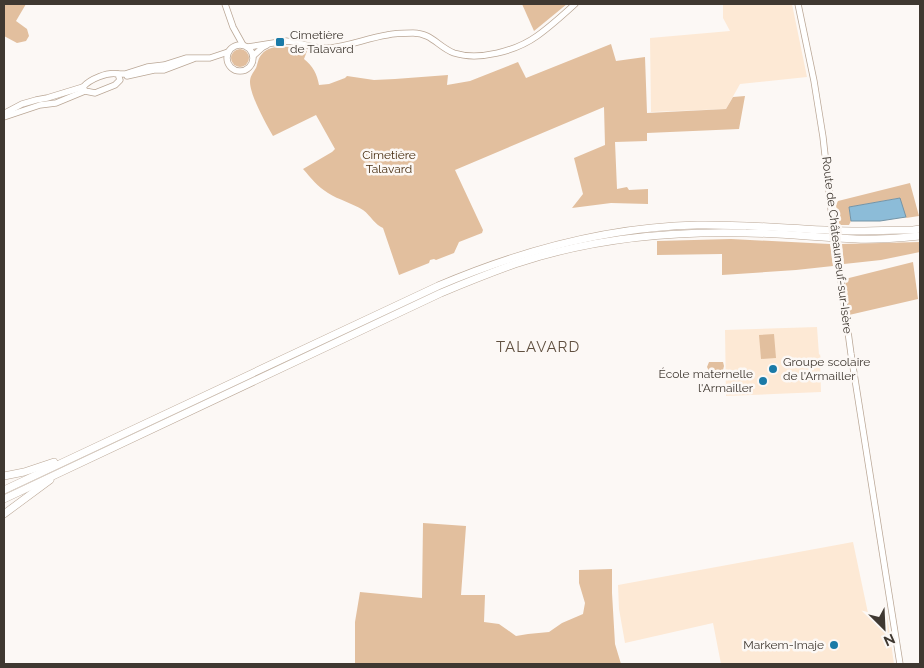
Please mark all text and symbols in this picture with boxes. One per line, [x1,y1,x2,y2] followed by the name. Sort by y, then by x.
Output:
[290,28,354,56] place label: Cimetière de Talavard
[274,36,286,48] marker: Cimetière de Talavard
[362,148,416,176] park label: Cimetière Talavard
[819,156,855,334] street label: Route de Châteauneuf-sur-Isère
[496,338,580,356] district label: TALAVARD
[783,355,870,383] place label: Groupe scolaire de l'Armailler
[767,363,779,375] marker: Groupe scolaire de l'Armailler
[659,367,754,395] place label: École maternelle l'Armailler
[757,375,769,387] marker: École maternelle l'Armailler
[859,603,909,653] north arrow
[881,630,897,649] text: N
[743,638,824,652] place label: Markem-Imaje
[828,639,840,651] marker: Markem-Imaje

